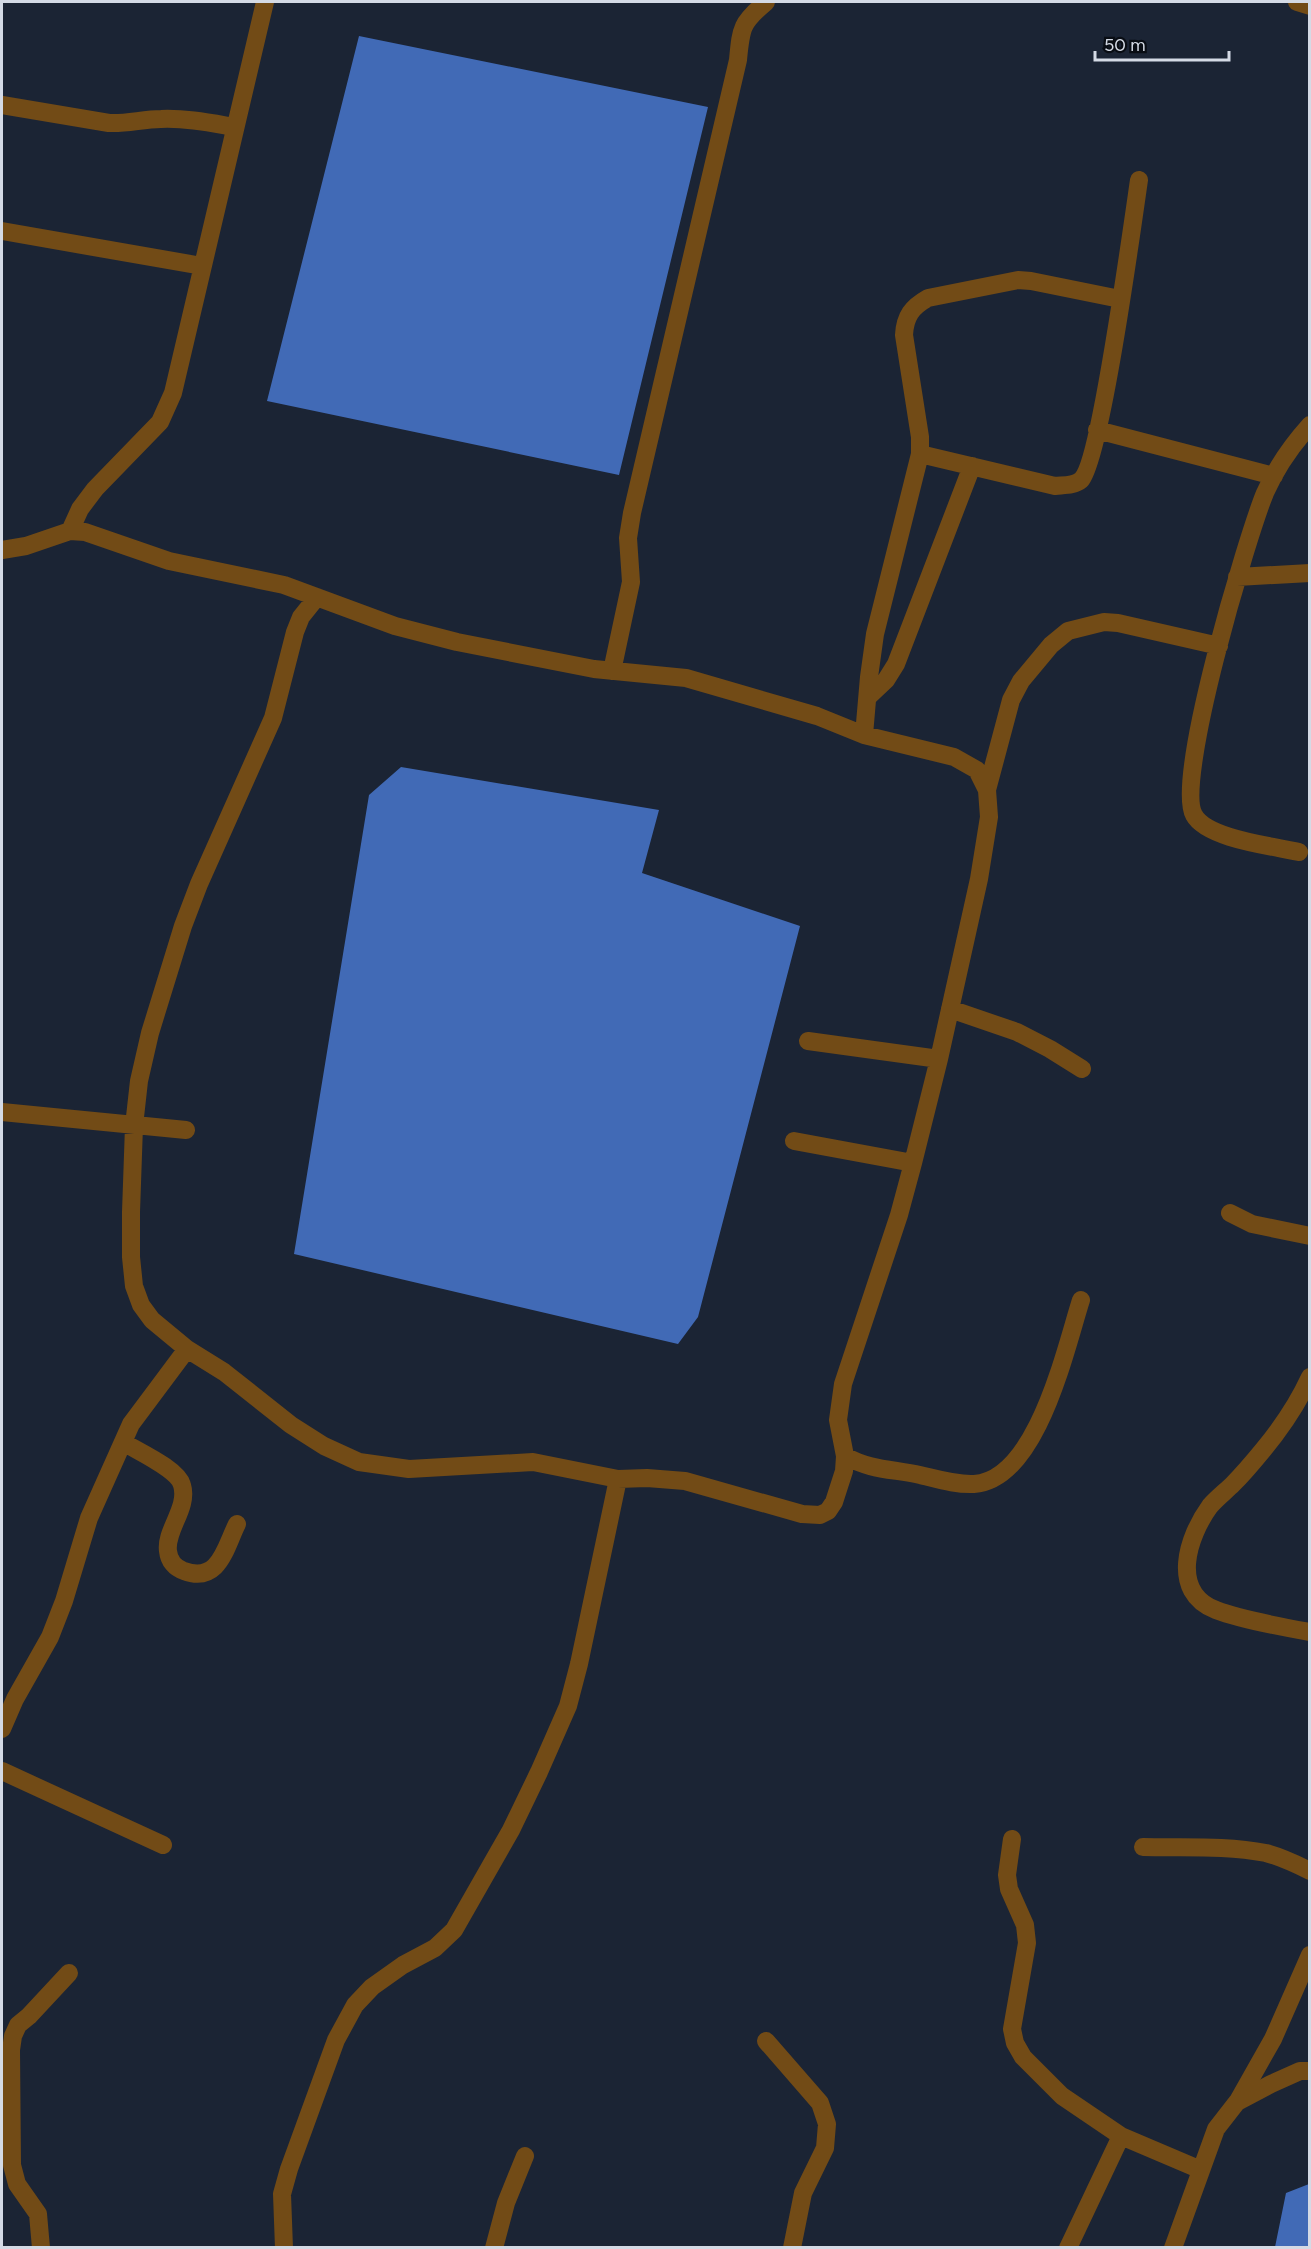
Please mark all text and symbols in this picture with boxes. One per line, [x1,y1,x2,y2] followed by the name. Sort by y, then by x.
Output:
[1095,24,1228,62] scale bar
[1104,34,1146,56] text: 50 m

